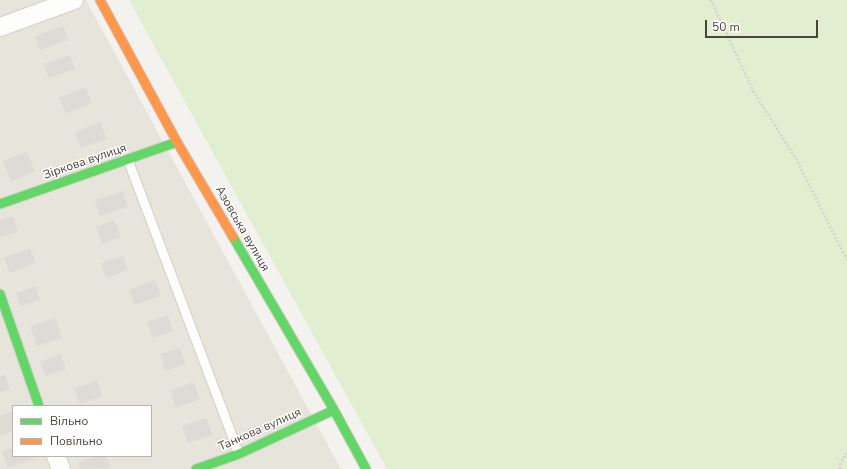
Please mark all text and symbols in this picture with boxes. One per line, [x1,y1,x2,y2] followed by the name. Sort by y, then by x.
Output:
[707,12,820,38] scale bar
[712,19,740,35] text: 50 m
[42,141,128,183] street label: Зіркова вулиця
[212,184,272,274] street label: Азовська вулиця
[12,405,152,457] legend
[216,405,304,455] street label: Танкова вулиця
[50,413,88,429] text: Вільно
[50,433,103,449] text: Повільно

